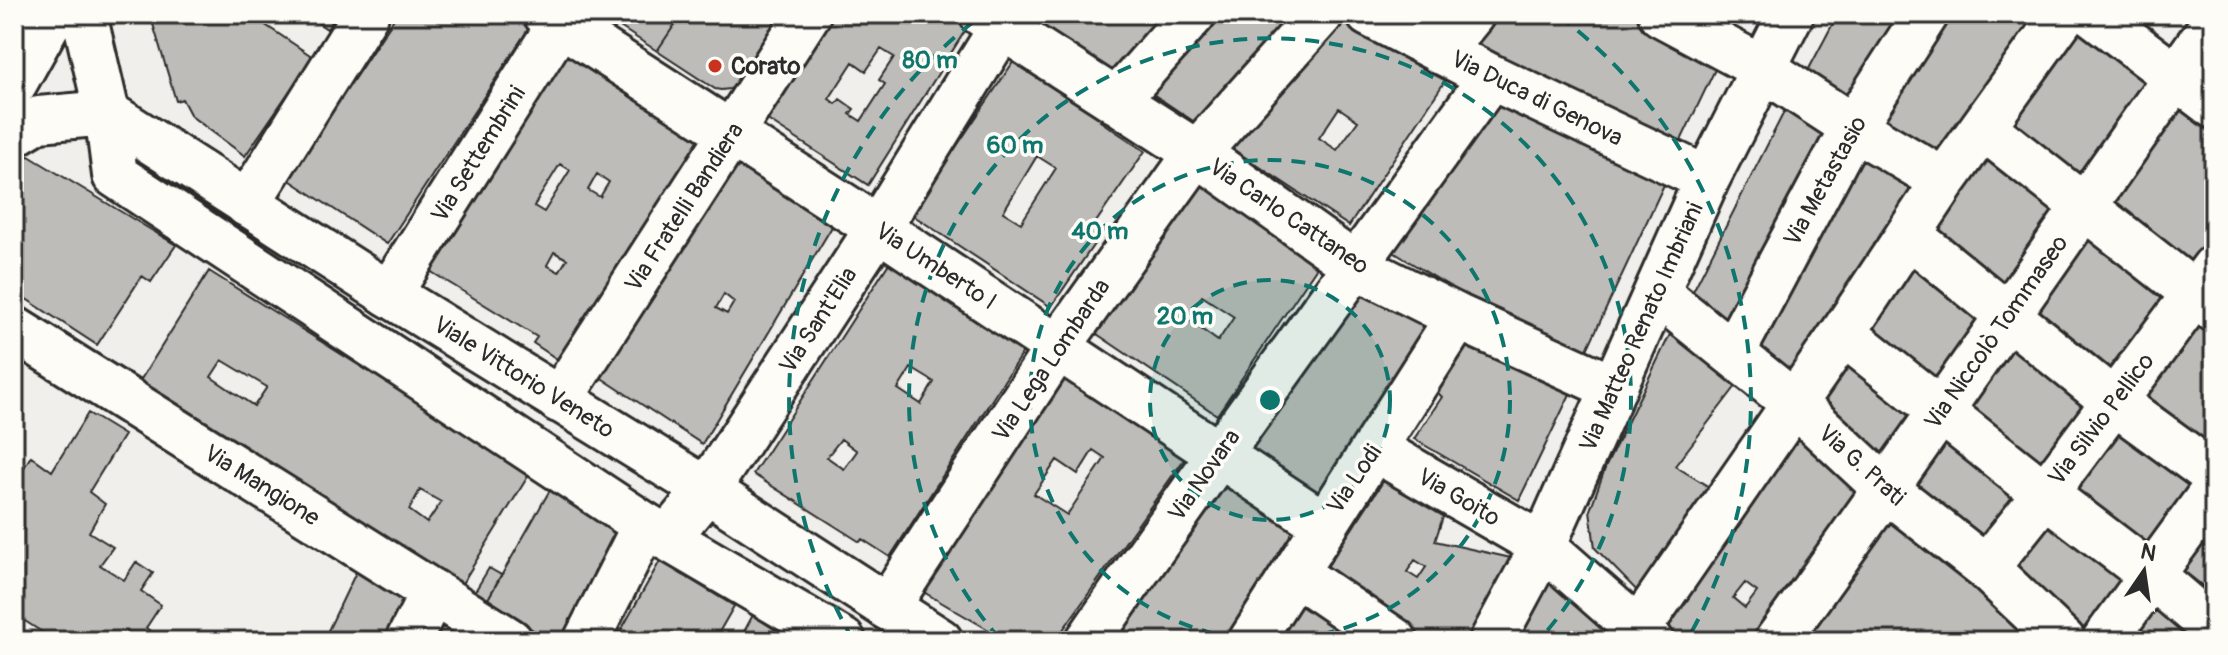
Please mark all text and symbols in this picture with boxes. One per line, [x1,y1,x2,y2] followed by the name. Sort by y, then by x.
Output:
[1446,44,1627,153] street label: Via Duca di Genova
[902,46,958,75] text: 80 m
[731,52,800,81] place label: Corato
[706,57,724,75] marker: Corato
[425,81,532,228] street label: Via Settembrini
[1778,111,1873,251] street label: Via Metastasio
[619,117,750,297] street label: Via Fratelli Bandiera
[987,131,1043,160] text: 60 m
[1203,152,1374,281] street label: Via Carlo Cattaneo
[1573,198,1710,456] street label: Via Matteo Renato Imbriani
[870,216,1002,316] street label: Via Umberto I
[1072,217,1128,246] text: 40 m
[1918,229,2074,435] street label: Via Niccolò Tommaseo
[773,262,863,379] street label: Via Sant'Elia
[986,273,1117,447] street label: Via Lega Lombarda
[1157,302,1213,331] text: 20 m
[428,310,620,445] street label: Viale Vittorio Veneto
[2042,347,2161,491] street label: Via Silvio Pellico
[1256,386,1284,414] centre of rings
[1812,419,1911,512] street label: Via G. Prati
[1162,424,1247,527] street label: Via Novara
[199,438,325,532] street label: Via Mangione
[1321,439,1388,520] street label: Via Lodi
[1412,462,1505,533] street label: Via Goito
[2104,531,2184,611] north arrow
[2138,537,2159,568] text: N

